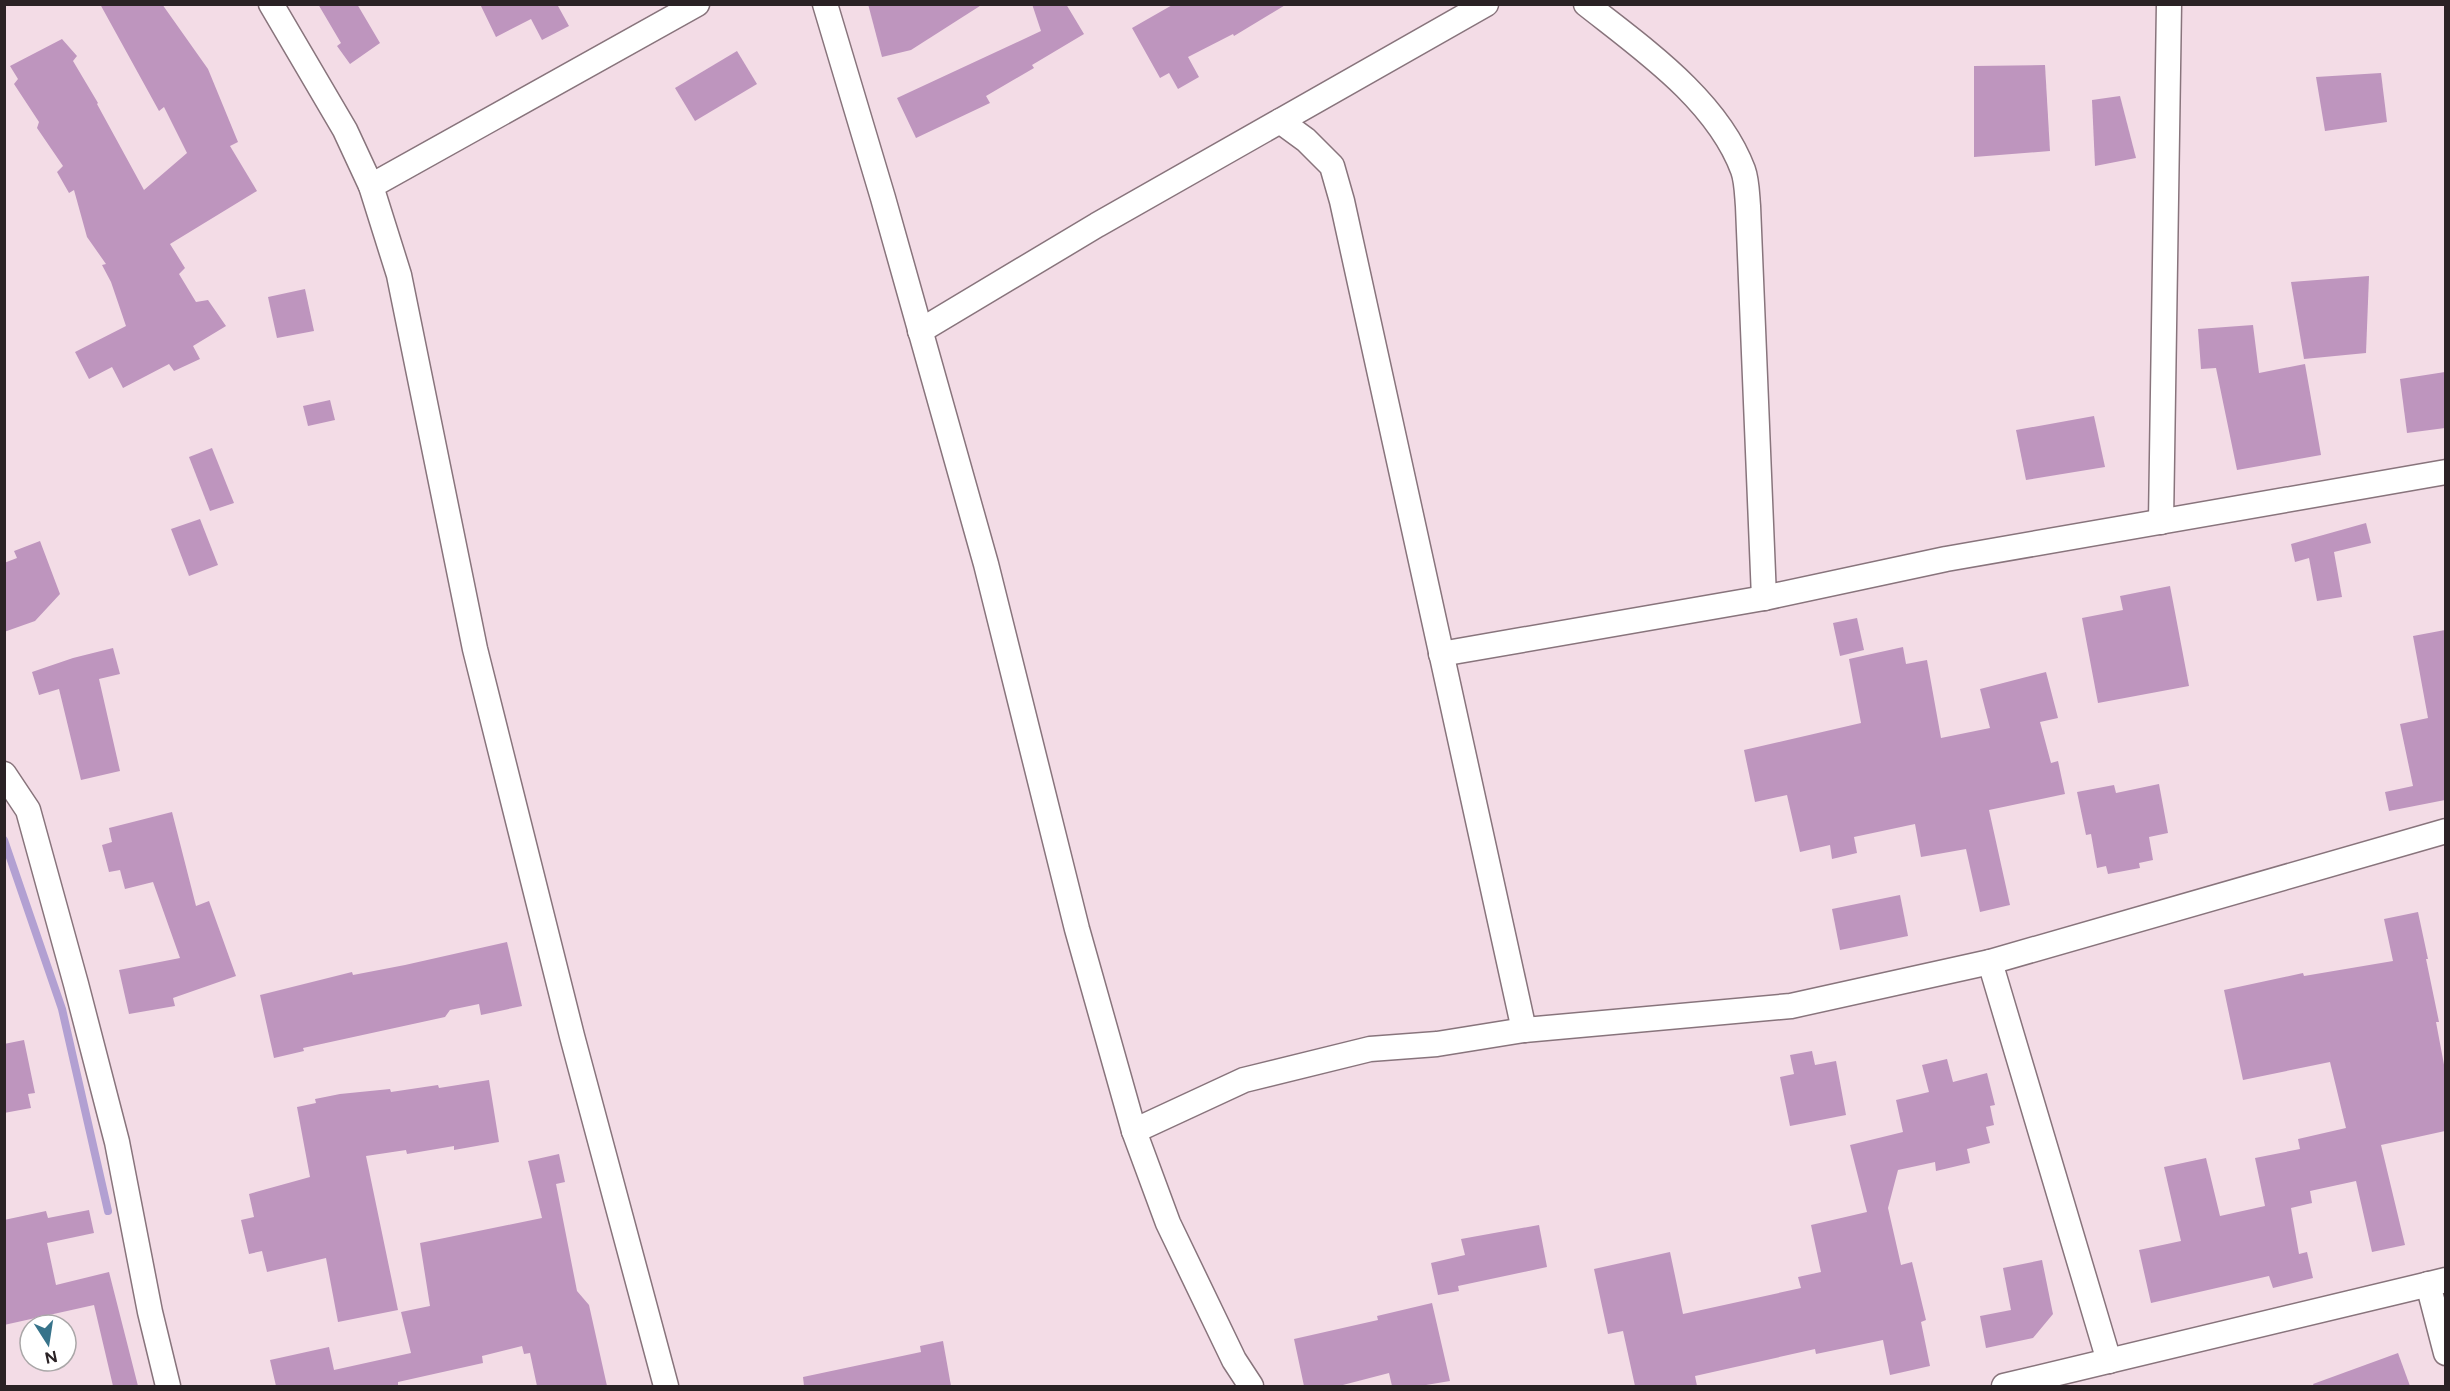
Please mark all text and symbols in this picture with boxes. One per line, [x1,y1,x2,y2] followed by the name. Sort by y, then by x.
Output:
[18,1313,78,1373] north arrow
[43,1347,59,1368] text: N

